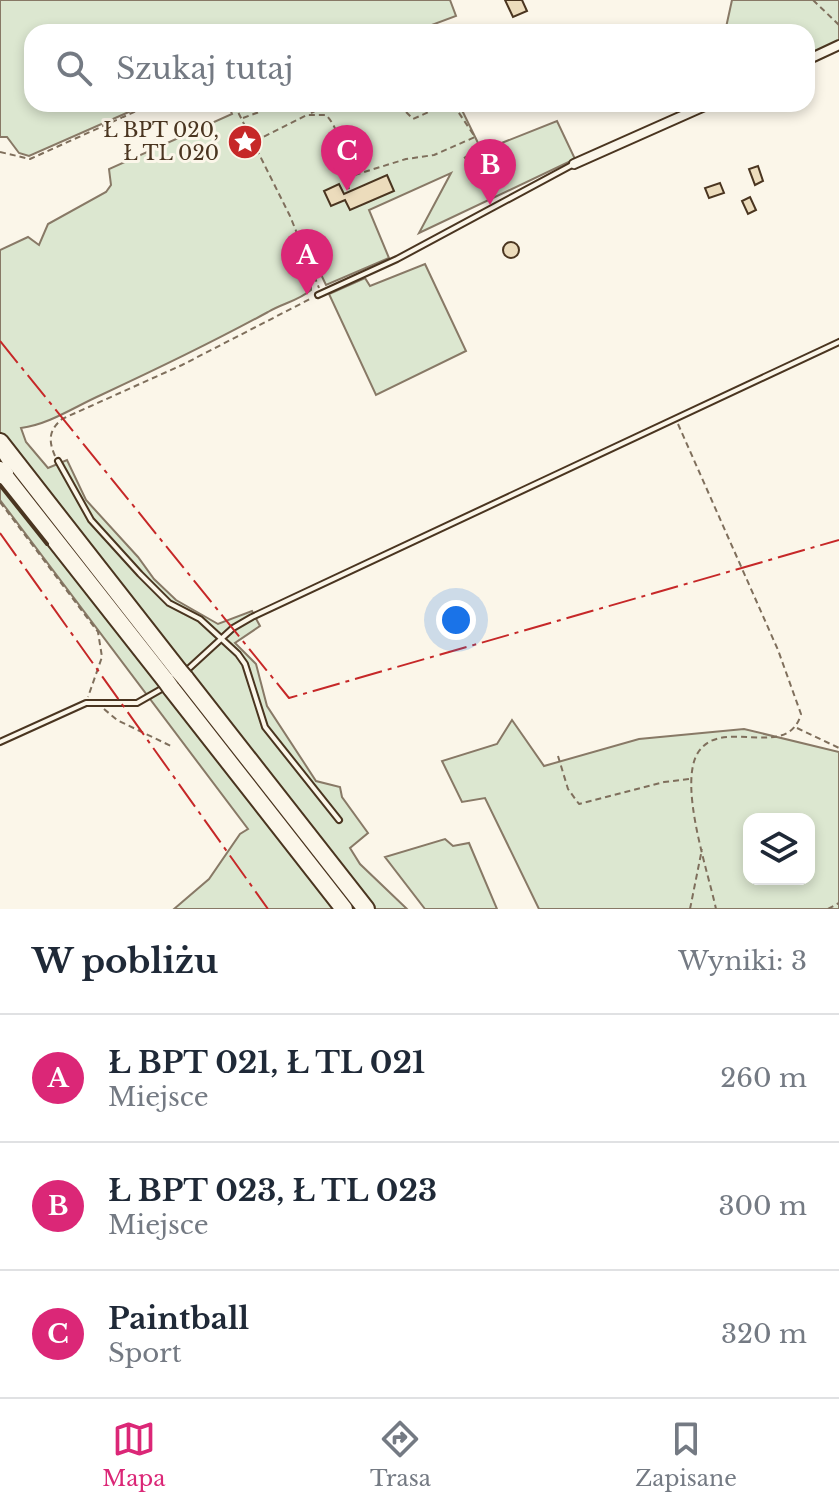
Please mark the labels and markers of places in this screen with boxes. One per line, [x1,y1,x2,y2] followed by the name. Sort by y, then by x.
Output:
[103,118,219,165] place label: Ł BPT 020, Ł TL 020
[226,123,264,161] place icon: Ł BPT 020, Ł TL 020
[321,125,373,191] pin: C
[464,139,516,205] pin: B
[281,229,333,295] pin: A

